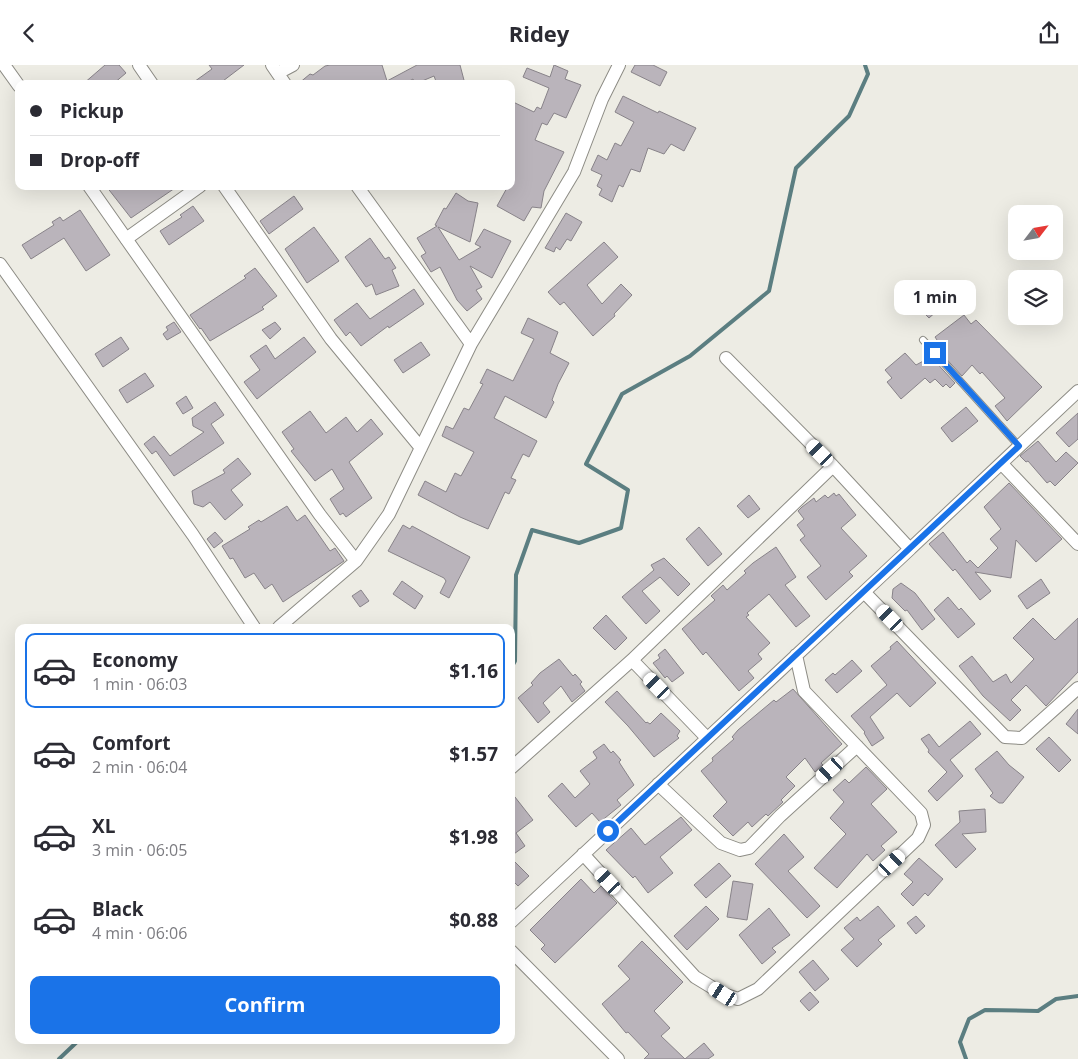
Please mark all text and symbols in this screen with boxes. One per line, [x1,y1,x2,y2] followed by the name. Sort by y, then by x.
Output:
[509,18,569,48] text: Ridey
[15,19,43,47] icon: back
[1035,19,1063,47] icon: share
[60,98,124,124] text: Pickup
[60,147,139,173] text: Drop-off
[1008,205,1062,260] north arrow
[1008,205,1063,325] map controls
[1008,270,1063,325] button: layers
[894,281,976,315] callout: 1 min
[913,286,957,308] text: 1 min
[924,342,946,364] route end
[804,437,835,469] car
[874,602,905,634] car
[92,647,178,673] text: Economy
[32,648,77,693] icon: car
[449,658,498,684] text: $1.16
[641,670,672,702] car
[92,673,187,695] text: 1 min · 06:03
[92,730,171,756] text: Comfort
[32,731,77,776] icon: car
[449,741,498,767] text: $1.57
[813,754,846,786] car
[92,756,187,778] text: 2 min · 06:04
[92,813,115,839] text: XL
[32,814,77,859] icon: car
[597,820,619,842] route start
[449,824,498,850] text: $1.98
[92,839,187,861] text: 3 min · 06:05
[875,847,908,879] car
[592,865,623,897] car
[92,896,144,922] text: Black
[32,897,77,942] icon: car
[449,907,498,933] text: $0.88
[92,922,187,944] text: 4 min · 06:06
[30,976,500,1034] button: Confirm
[706,980,739,1008] car

